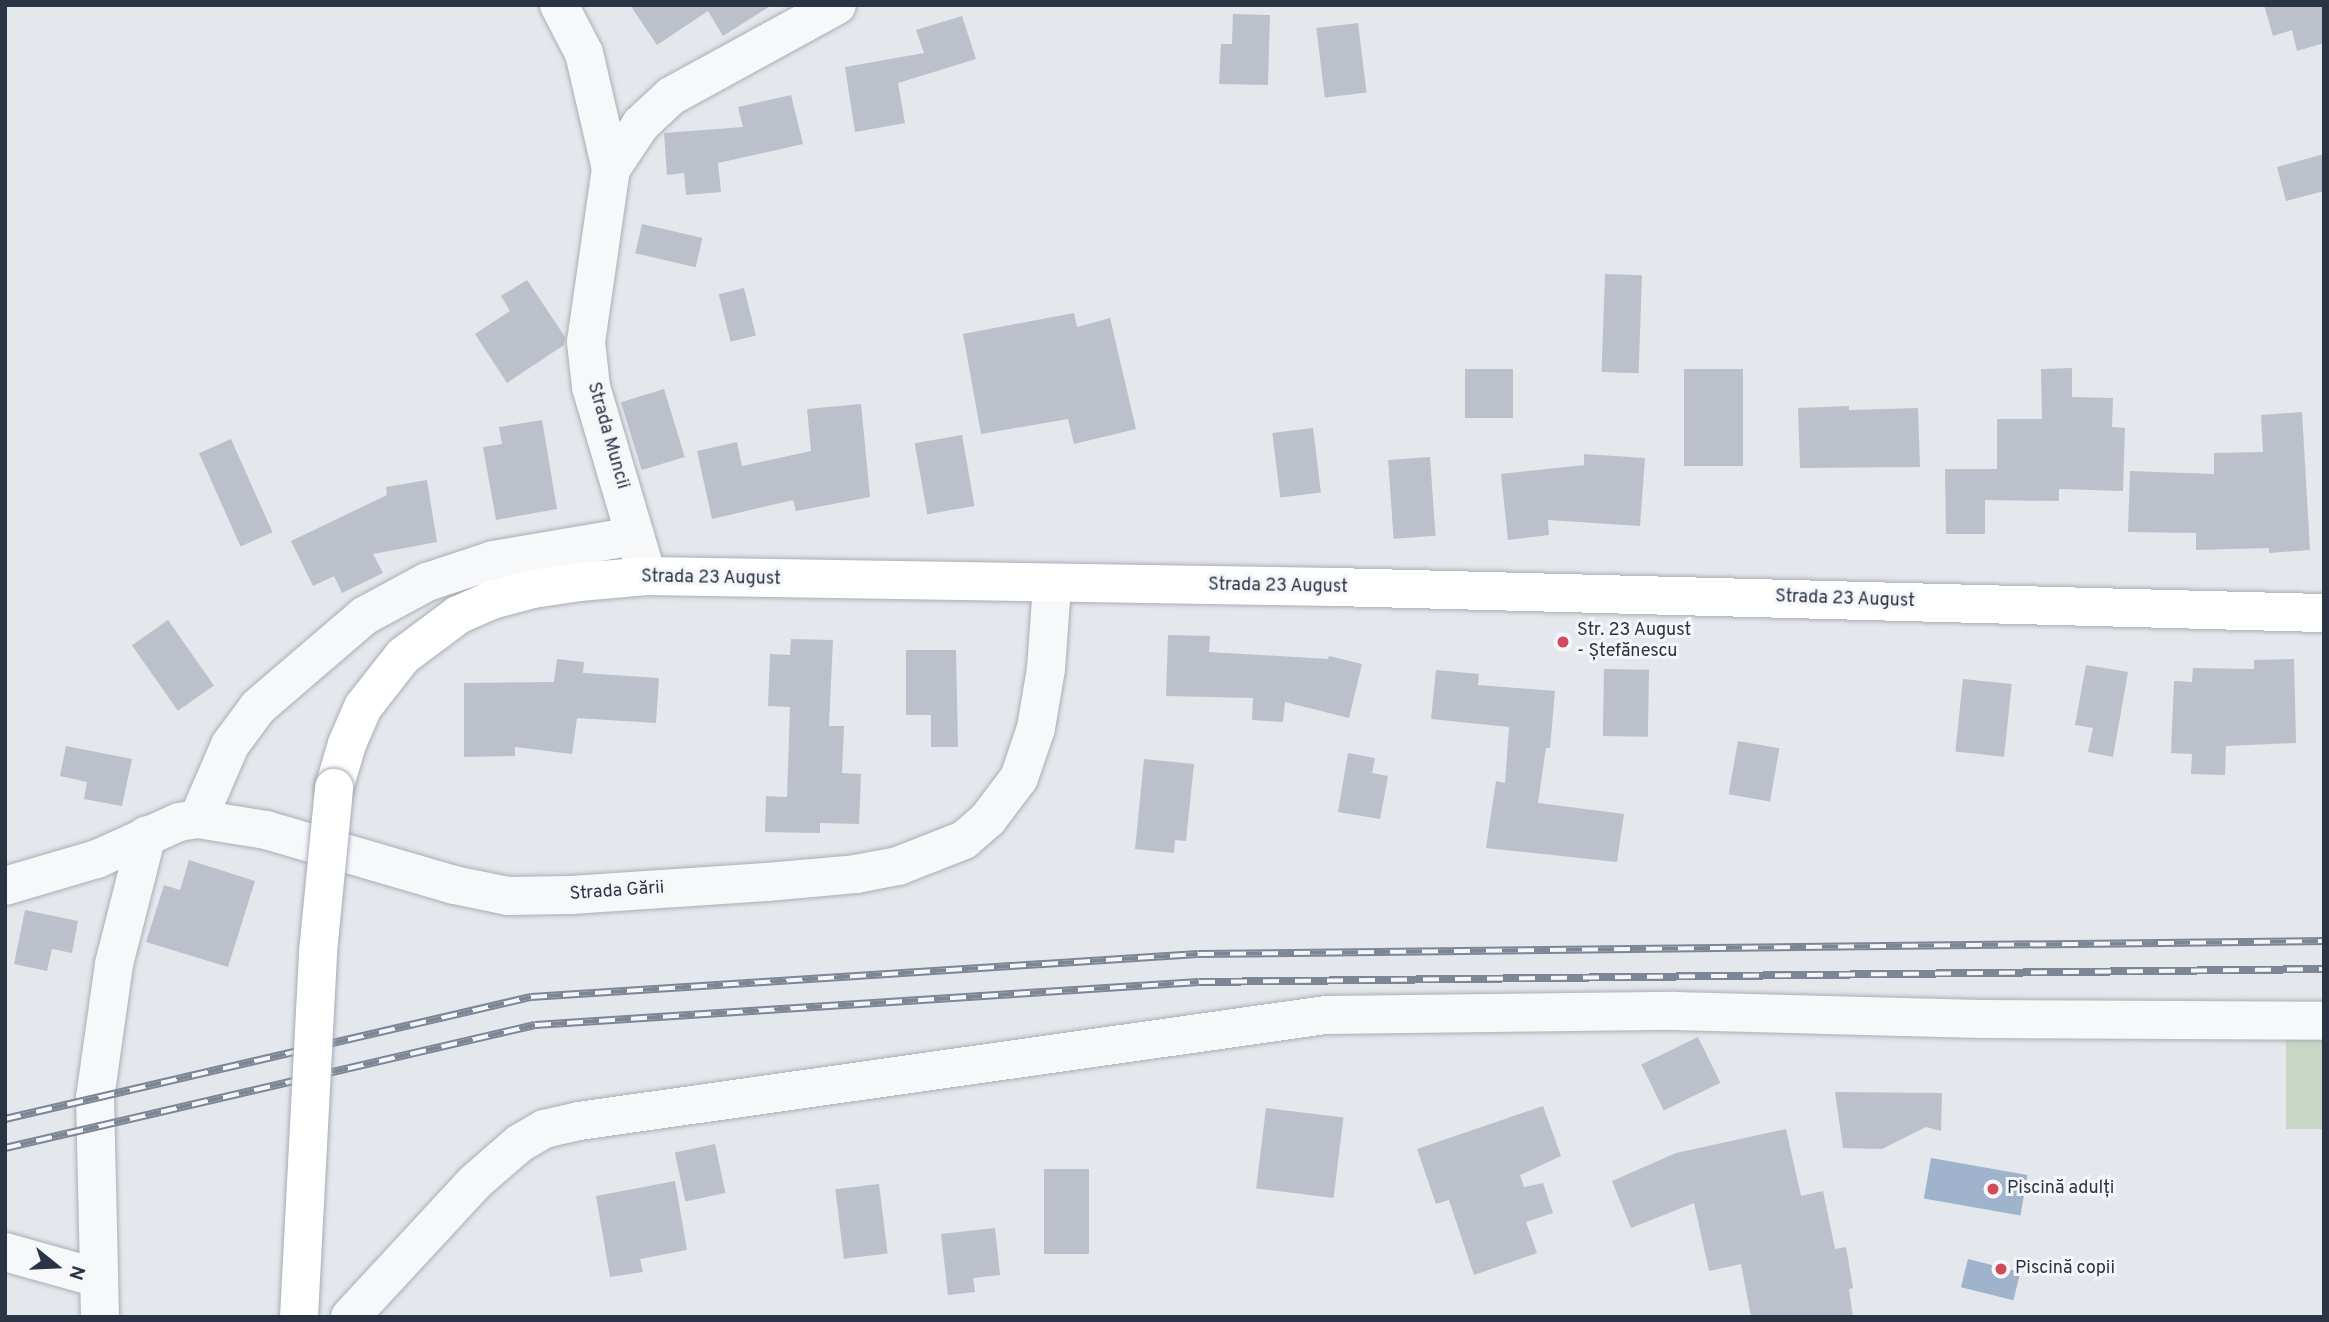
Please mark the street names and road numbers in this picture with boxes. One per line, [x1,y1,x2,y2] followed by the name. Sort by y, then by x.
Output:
[581,380,633,492] street label: Strada Muncii
[641,567,781,591] street label: Strada 23 August
[1208,575,1348,599] street label: Strada 23 August
[1774,587,1916,613] street label: Strada 23 August
[569,878,665,906] street label: Strada Gării

